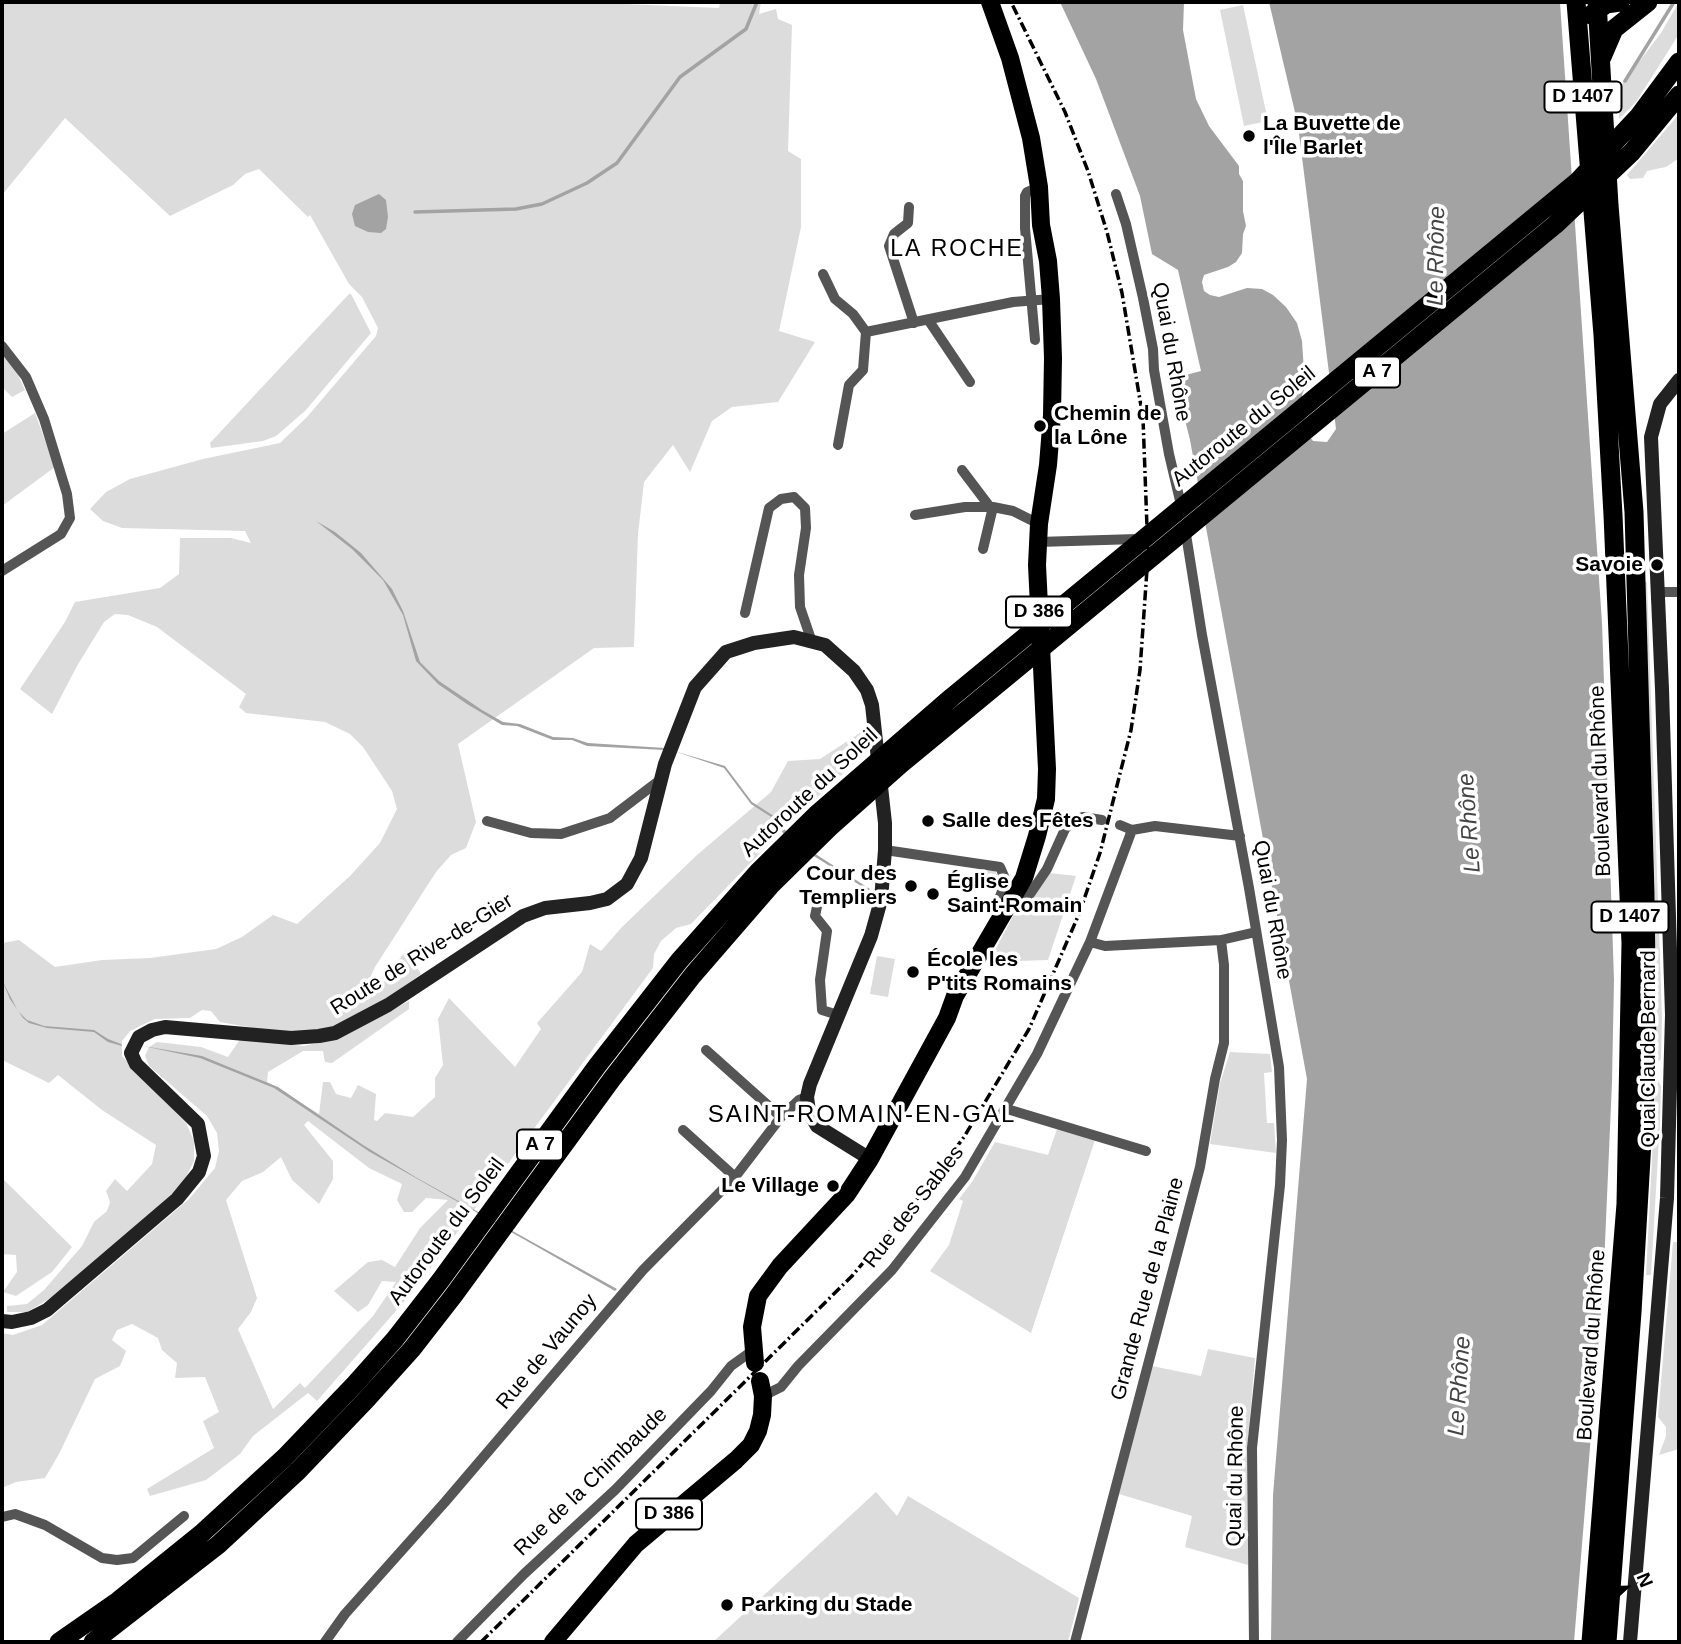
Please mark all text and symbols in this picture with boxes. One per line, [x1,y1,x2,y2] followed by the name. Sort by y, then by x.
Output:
[1544,82,1622,113] road number: D 1407
[1263,111,1401,161] place label: La Buvette de l'Île Barlet
[1241,128,1257,144] marker: La Buvette de l'Île Barlet
[1422,206,1452,306] water label: Le Rhône
[891,236,1023,264] district label: LA ROCHE
[1146,280,1196,424] street label: Quai du Rhône
[1354,356,1400,388] road number: A 7
[1167,361,1321,493] street label: Autoroute du Soleil
[1054,401,1161,451] place label: Chemin de la Lône
[1032,418,1048,434] marker: Chemin de la Lône
[1575,552,1643,578] place label: Savoie
[1649,557,1665,573] marker: Savoie
[1006,596,1072,628] road number: D 386
[1585,685,1617,877] street label: Boulevard du Rhône
[737,723,883,863] street label: Autoroute du Soleil
[1453,772,1487,874] water label: Le Rhône
[942,808,1094,834] place label: Salle des Fêtes
[920,813,936,829] marker: Salle des Fêtes
[1247,838,1297,982] street label: Quai du Rhône
[799,861,897,911] place label: Cour des Templiers
[947,869,1082,919] place label: Église Saint-Romain
[903,878,919,894] marker: Cour des Templiers
[925,886,941,902] marker: Église Saint-Romain
[326,889,518,1021] street label: Route de Rive-de-Gier
[1592,902,1668,932] road number: D 1407
[927,947,1072,997] place label: École les P'tits Romains
[1636,950,1662,1148] street label: Quai Claude Bernard
[905,964,921,980] marker: École les P'tits Romains
[710,1101,1014,1129] district label: SAINT-ROMAIN-EN-GAL
[517,1130,563,1161] road number: A 7
[858,1141,970,1273] street label: Rue des Sables
[384,1154,510,1310] street label: Autoroute du Soleil
[721,1173,819,1199] place label: Le Village
[1106,1175,1190,1403] street label: Grande Rue de la Plaine
[825,1178,841,1194] marker: Le Village
[1573,1249,1611,1441] street label: Boulevard du Rhône
[491,1289,603,1415] street label: Rue de Vaunoy
[1443,1335,1477,1437] water label: Le Rhône
[509,1402,673,1562] street label: Rue de la Chimbaude
[1222,1405,1250,1547] street label: Quai du Rhône
[636,1498,702,1530] road number: D 386
[1590,1553,1660,1623] north arrow
[1633,1570,1657,1590] text: N
[741,1592,913,1618] place label: Parking du Stade
[719,1597,735,1613] marker: Parking du Stade

